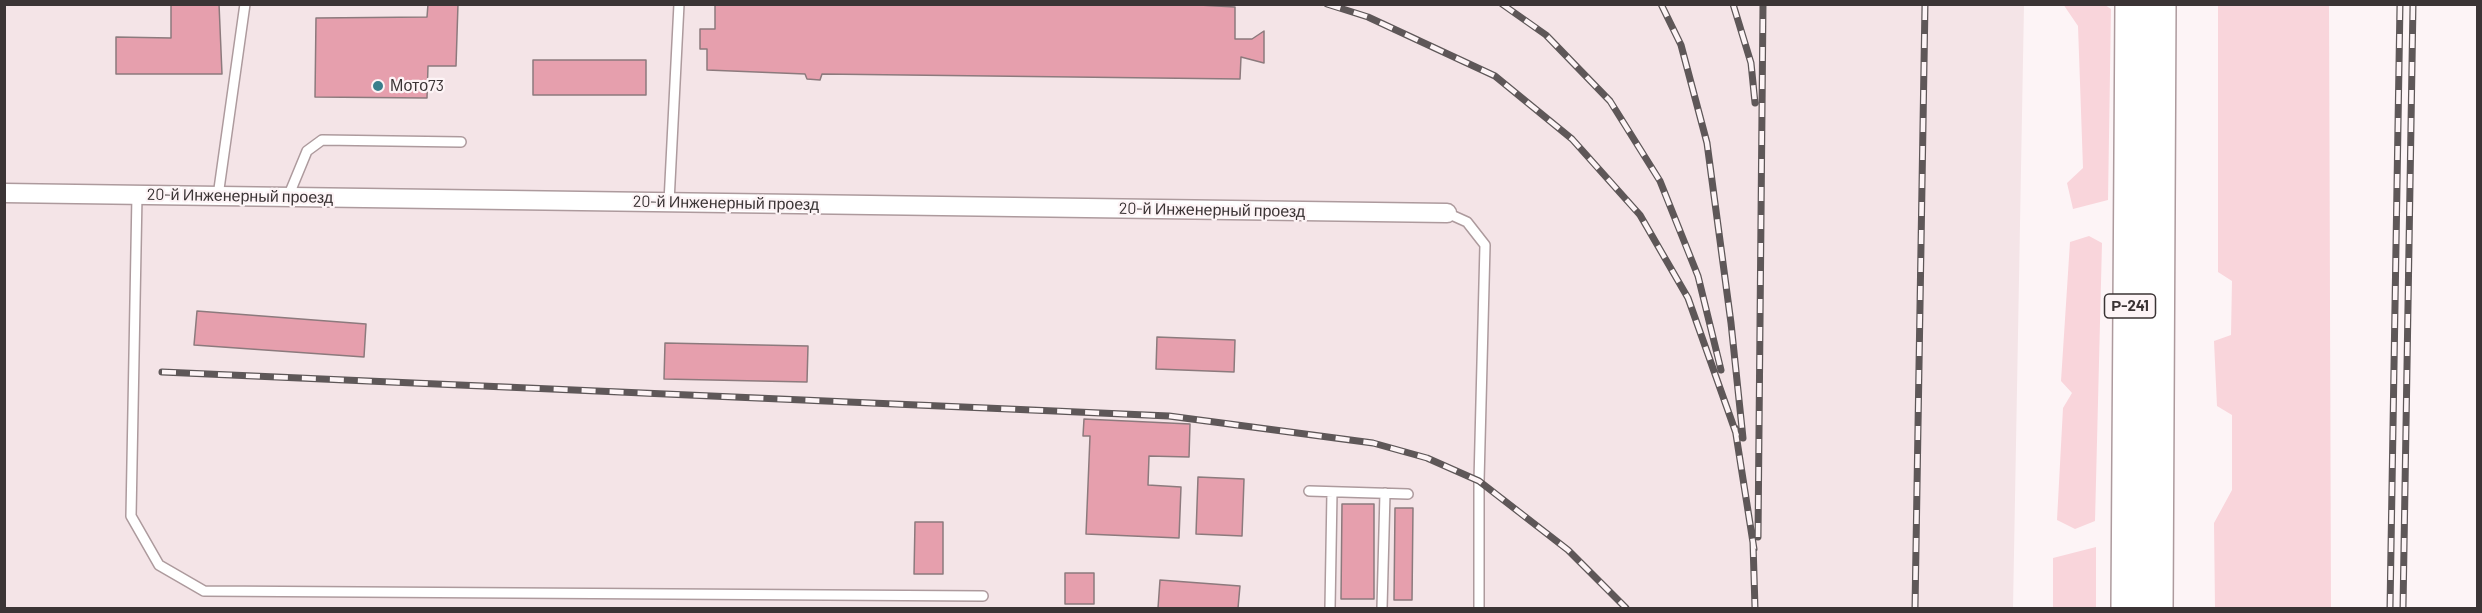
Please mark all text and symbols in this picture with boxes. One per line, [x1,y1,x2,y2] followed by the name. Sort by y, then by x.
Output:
[390,76,444,96] place label: Мото73
[371,79,385,93] marker: Мото73
[147,185,333,207] street label: 20-й Инженерный проезд
[633,192,819,214] street label: 20-й Инженерный проезд
[1119,199,1305,221] street label: 20-й Инженерный проезд
[2104,294,2156,318] road number: Р-241

